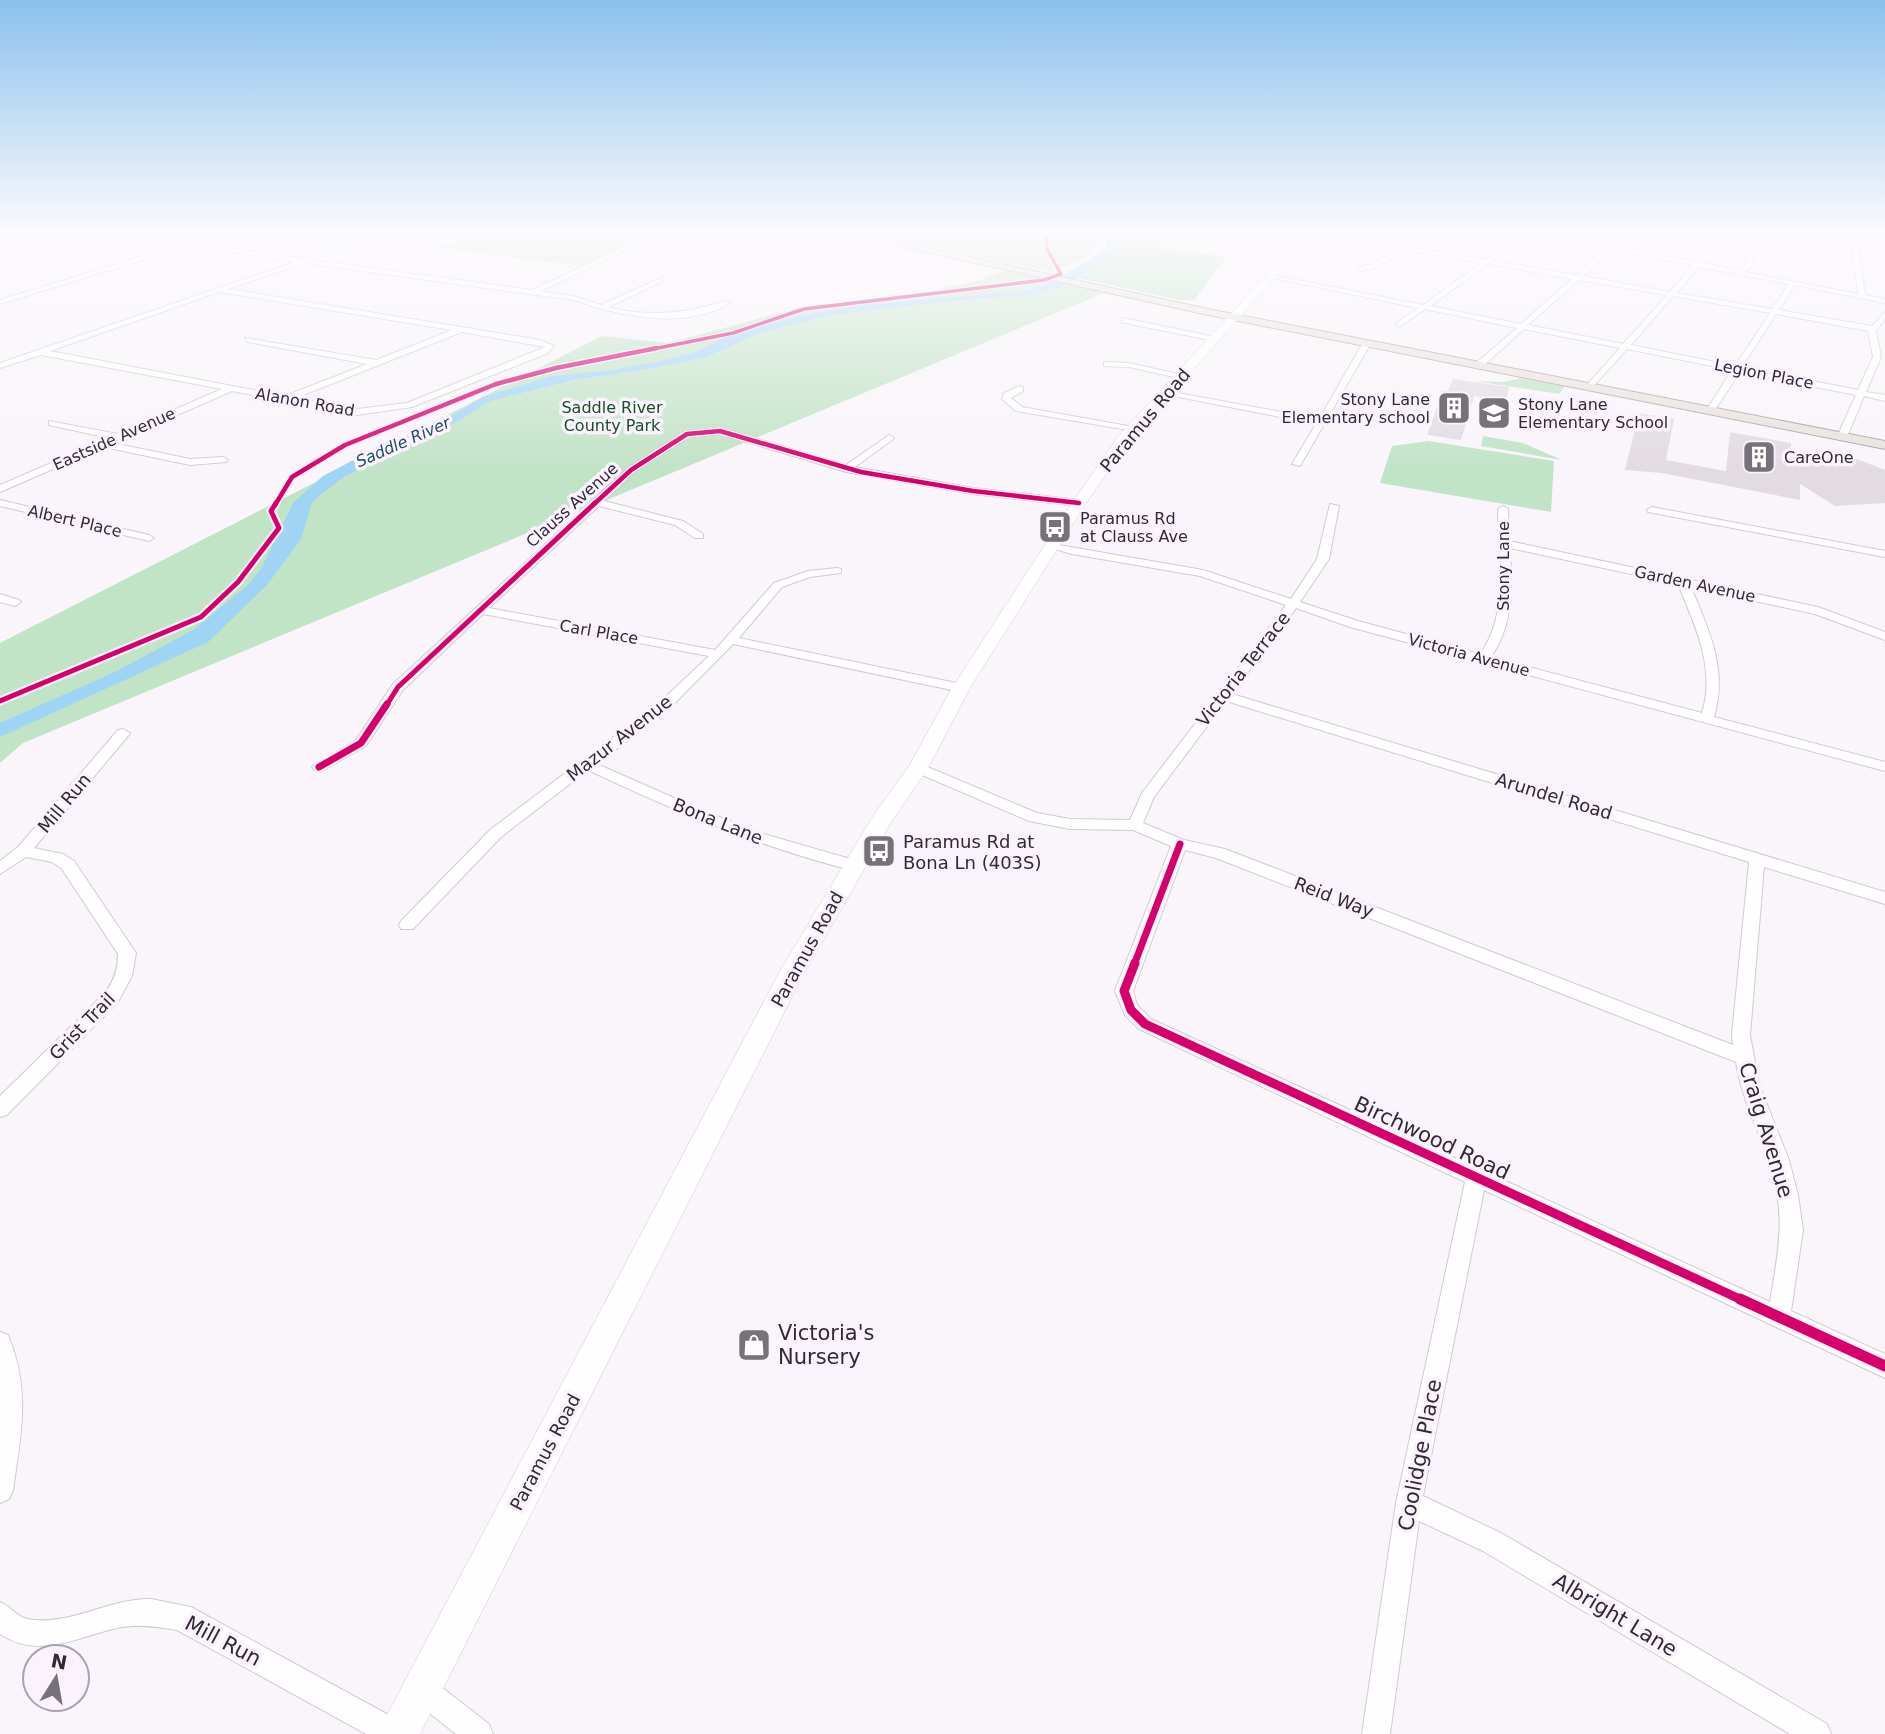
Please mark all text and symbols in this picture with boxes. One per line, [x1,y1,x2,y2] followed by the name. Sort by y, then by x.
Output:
[1713,355,1815,393] street label: Legion Place
[1096,364,1194,476] street label: Paramus Road
[254,384,356,420] street label: Alanon Road
[1435,389,1473,427] building icon: Stony Lane Elementary school
[1282,390,1430,427] place label: Stony Lane Elementary school
[1475,394,1513,432] school or university icon: Stony Lane Elementary School
[1518,395,1668,432] place label: Stony Lane Elementary School
[561,398,663,435] park label: Saddle River County Park
[50,404,178,474] street label: Eastside Avenue
[353,412,454,471] water label: Saddle River
[1740,438,1778,476] building icon: CareOne
[1784,448,1854,467] place label: CareOne
[522,459,622,551] street label: Clauss Avenue
[26,501,124,541] street label: Albert Place
[1036,508,1074,546] bus stop icon: Paramus Rd at Clauss Ave
[1080,509,1188,546] place label: Paramus Rd at Clauss Ave
[1494,521,1513,611] street label: Stony Lane
[1633,562,1757,606] street label: Garden Avenue
[1192,608,1294,730] street label: Victoria Terrace
[558,616,640,648] street label: Carl Place
[1406,630,1532,680] street label: Victoria Avenue
[562,691,676,785] street label: Mazur Avenue
[1493,768,1615,824] street label: Arundel Road
[33,769,95,837] street label: Mill Run
[670,793,766,849] street label: Bona Lane
[903,831,1042,873] place label: Paramus Rd at Bona Ln (403S)
[860,832,898,870] bus stop icon: Paramus Rd at Bona Ln (403S)
[1291,872,1377,922] street label: Reid Way
[767,888,847,1010] street label: Paramus Road
[45,988,119,1064] street label: Grist Trail
[1734,1060,1798,1200] street label: Craig Avenue
[1350,1091,1514,1185] street label: Birchwood Road
[778,1321,874,1369] place label: Victoria's Nursery
[735,1326,773,1364] shop icon: Victoria's Nursery
[1394,1377,1446,1533] street label: Coolidge Place
[506,1390,584,1514] street label: Paramus Road
[1549,1569,1681,1661] street label: Albright Lane
[181,1611,265,1671] street label: Mill Run
[21,1643,91,1713] north arrow
[49,1649,69,1674] text: N

